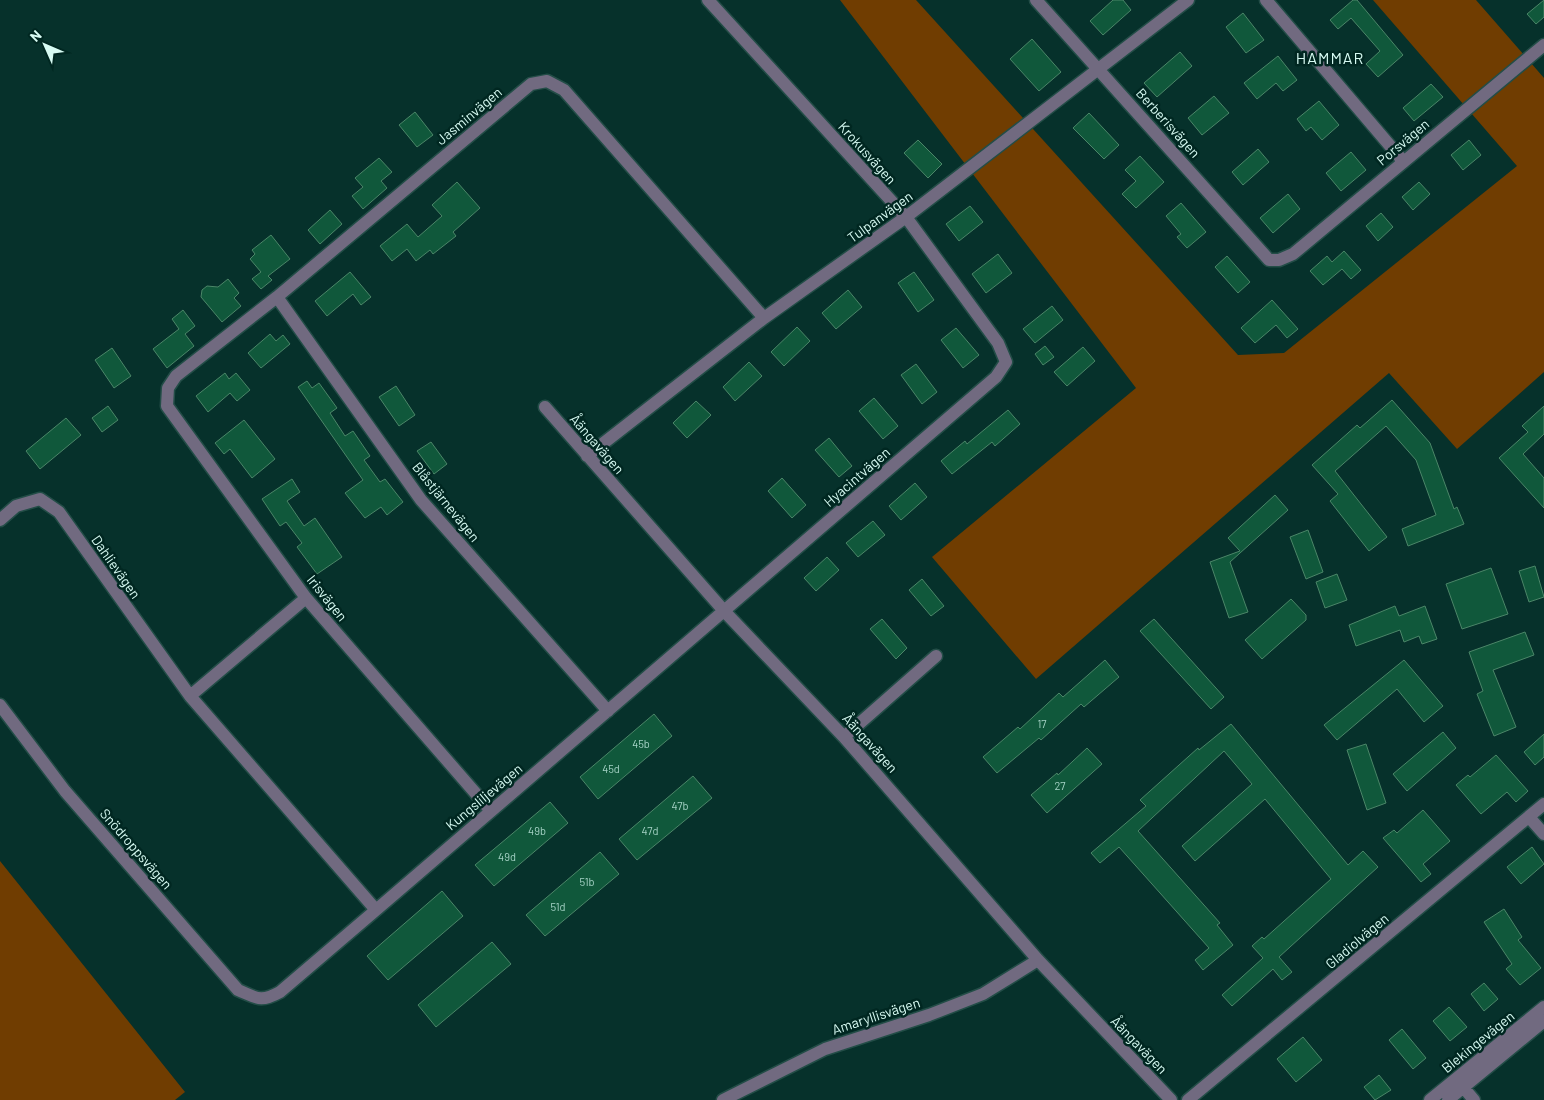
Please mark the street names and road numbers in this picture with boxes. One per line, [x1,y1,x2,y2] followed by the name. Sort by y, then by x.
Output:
[432,83,505,148] street label: Jasminvägen
[1133,84,1204,161] street label: Berberisvägen
[1373,115,1432,168] street label: Porsvägen
[835,118,900,187] street label: Krokusvägen
[844,187,916,246] street label: Tulpanvägen
[567,410,628,477] street label: Åängavägen
[820,443,893,510] street label: Hyacintvägen
[409,458,484,545] street label: Blåstjärnevägen
[88,532,144,602] street label: Dahlievägen
[304,571,351,624] street label: Irisvägen
[839,710,901,776] street label: Åängavägen
[442,760,525,834] street label: Kungsliljevägen
[97,805,176,892] street label: Snödroppsvägen
[1322,909,1392,972] street label: Gladiolvägen
[830,993,922,1038] street label: Amaryllisvägen
[1438,1007,1517,1076] street label: Blekingevägen
[1108,1012,1171,1077] street label: Åängavägen

